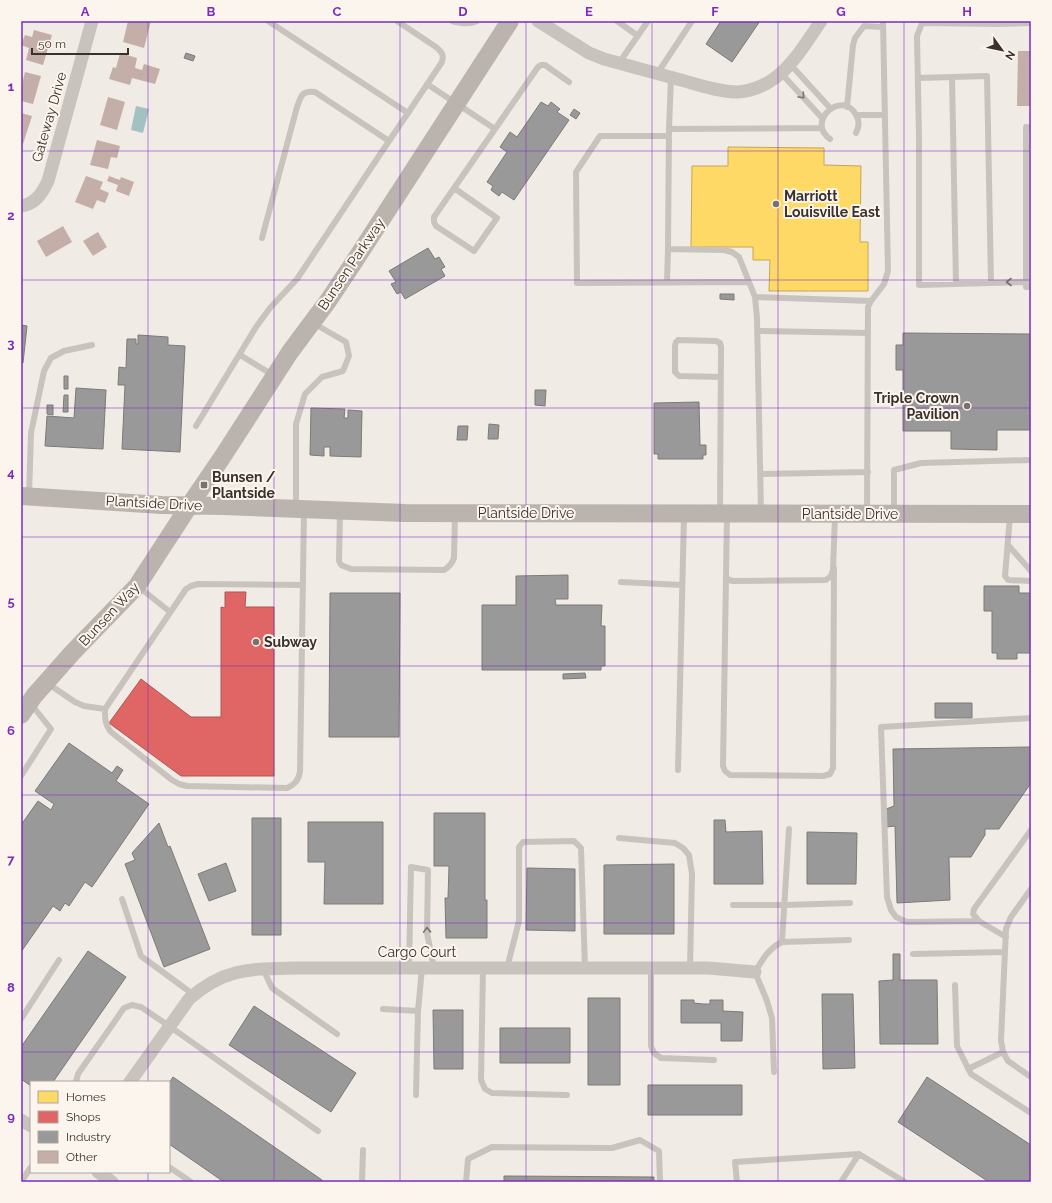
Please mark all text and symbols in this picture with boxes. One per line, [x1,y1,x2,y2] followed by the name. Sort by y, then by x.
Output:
[81,4,90,19] text: A
[207,4,216,19] text: B
[333,4,342,19] text: C
[458,4,468,19] text: D
[585,4,593,19] text: E
[711,4,719,19] text: F
[836,4,846,19] text: G
[962,4,972,19] text: H
[32,30,128,56] scale bar
[982,30,1022,70] north arrow
[38,37,66,51] text: 50 m
[1002,48,1018,62] text: N
[28,70,70,164] street label: Gateway Drive
[8,79,15,94] text: 1
[797,91,805,99] one-way arrow
[784,188,881,220] place label: Marriott Louisville East
[771,199,781,209] marker: Marriott Louisville East
[7,208,15,223] text: 2
[314,215,388,313] street label: Bunsen Parkway
[1006,278,1012,286] one-way arrow
[7,336,15,351] text: 3
[874,390,959,422] place label: Triple Crown Pavilion
[962,401,972,411] marker: Triple Crown Pavilion
[7,465,15,480] text: 4
[212,469,276,501] place label: Bunsen / Plantside
[199,480,209,490] marker: Bunsen / Plantside
[105,492,203,514] street label: Plantside Drive
[478,505,574,521] street label: Plantside Drive
[802,506,898,522] street label: Plantside Drive
[76,579,143,649] street label: Bunsen Way
[7,594,15,609] text: 5
[264,634,317,650] place label: Subway
[251,637,261,647] marker: Subway
[7,723,15,738] text: 6
[7,852,15,867] text: 7
[423,927,431,933] one-way arrow
[378,944,456,960] street label: Cargo Court
[7,980,15,995] text: 8
[30,1081,170,1173] legend
[66,1090,106,1104] text: Homes
[7,1109,15,1124] text: 9
[66,1110,101,1124] text: Shops
[66,1130,112,1144] text: Industry
[66,1150,98,1164] text: Other

